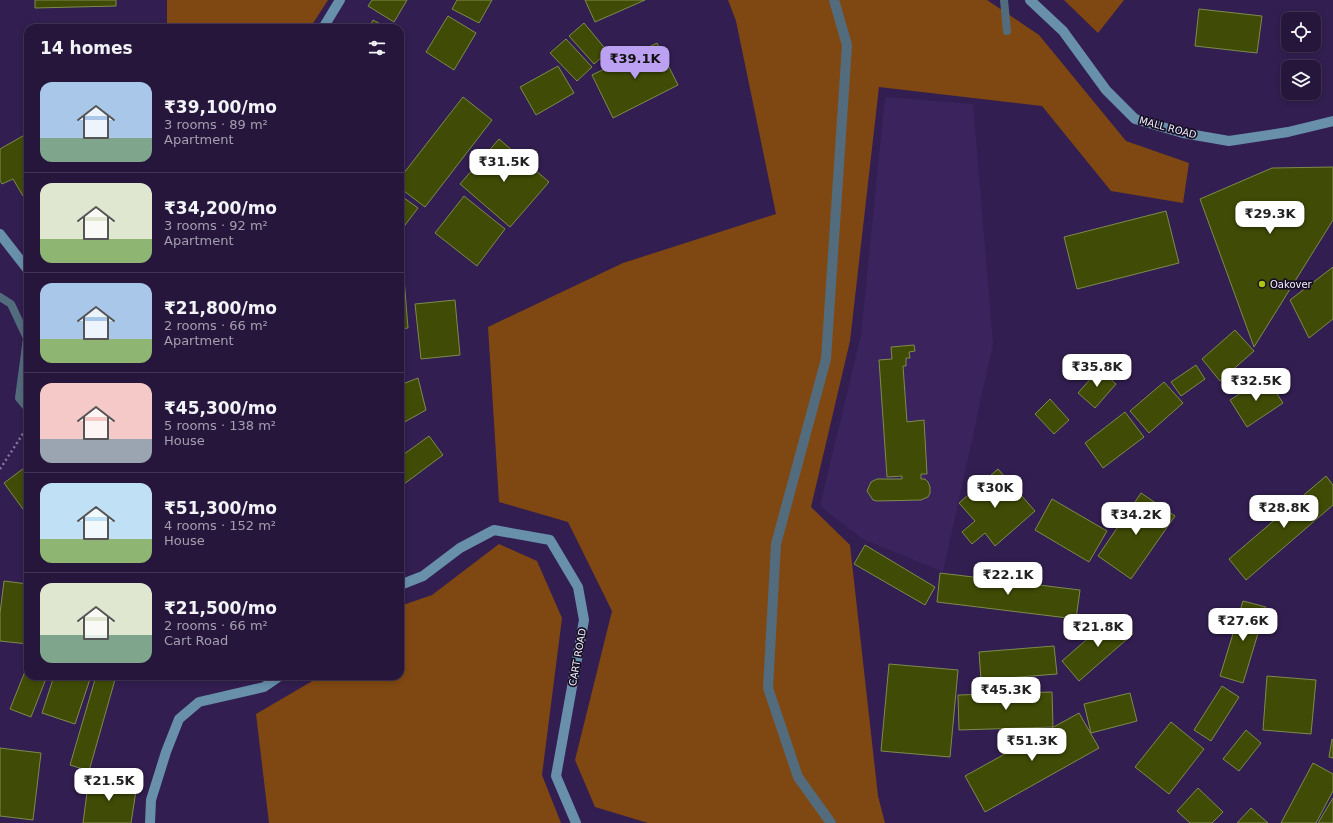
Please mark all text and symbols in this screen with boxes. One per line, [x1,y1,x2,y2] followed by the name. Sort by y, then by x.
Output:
[1281,12,1321,100] map controls
[1281,12,1321,52] button: locate
[366,37,388,59] icon: filters
[40,38,133,58] text: 14 homes
[602,46,668,80] pin: ₹39.1K
[609,51,661,66] text: ₹39.1K
[1281,60,1321,100] button: layers
[164,97,277,117] text: ₹39,100/mo
[72,98,120,146] icon: home
[1138,115,1198,141] street label: MALL ROAD
[164,117,268,132] text: 3 rooms · 89 m²
[164,132,234,147] text: Apartment
[471,149,537,183] pin: ₹31.5K
[478,154,530,169] text: ₹31.5K
[164,198,277,218] text: ₹34,200/mo
[72,199,120,247] icon: home
[1237,201,1303,235] pin: ₹29.3K
[1244,206,1296,221] text: ₹29.3K
[164,218,268,233] text: 3 rooms · 92 m²
[164,233,234,248] text: Apartment
[1257,279,1267,289] marker: Oakover
[1270,279,1313,290] place label: Oakover
[164,298,277,318] text: ₹21,800/mo
[72,299,120,347] icon: home
[164,318,268,333] text: 2 rooms · 66 m²
[164,333,234,348] text: Apartment
[1064,354,1130,388] pin: ₹35.8K
[1071,359,1123,374] text: ₹35.8K
[1223,368,1289,402] pin: ₹32.5K
[1230,373,1282,388] text: ₹32.5K
[164,398,277,418] text: ₹45,300/mo
[72,399,120,447] icon: home
[164,418,276,433] text: 5 rooms · 138 m²
[164,433,205,448] text: House
[971,475,1019,509] pin: ₹30K
[976,480,1014,495] text: ₹30K
[1251,495,1317,529] pin: ₹28.8K
[164,498,277,518] text: ₹51,300/mo
[72,499,120,547] icon: home
[1258,500,1310,515] text: ₹28.8K
[1103,502,1169,536] pin: ₹34.2K
[1110,507,1162,522] text: ₹34.2K
[164,518,276,533] text: 4 rooms · 152 m²
[164,533,205,548] text: House
[975,562,1041,596] pin: ₹22.1K
[982,567,1034,582] text: ₹22.1K
[164,598,277,618] text: ₹21,500/mo
[72,599,120,647] icon: home
[1210,608,1276,642] pin: ₹27.6K
[1217,613,1269,628] text: ₹27.6K
[1065,614,1131,648] pin: ₹21.8K
[164,618,268,633] text: 2 rooms · 66 m²
[1072,619,1124,634] text: ₹21.8K
[567,627,588,687] street label: CART ROAD
[164,633,228,648] text: Cart Road
[973,677,1039,711] pin: ₹45.3K
[980,682,1032,697] text: ₹45.3K
[999,728,1065,762] pin: ₹51.3K
[1006,733,1058,748] text: ₹51.3K
[76,768,142,802] pin: ₹21.5K
[83,773,135,788] text: ₹21.5K

